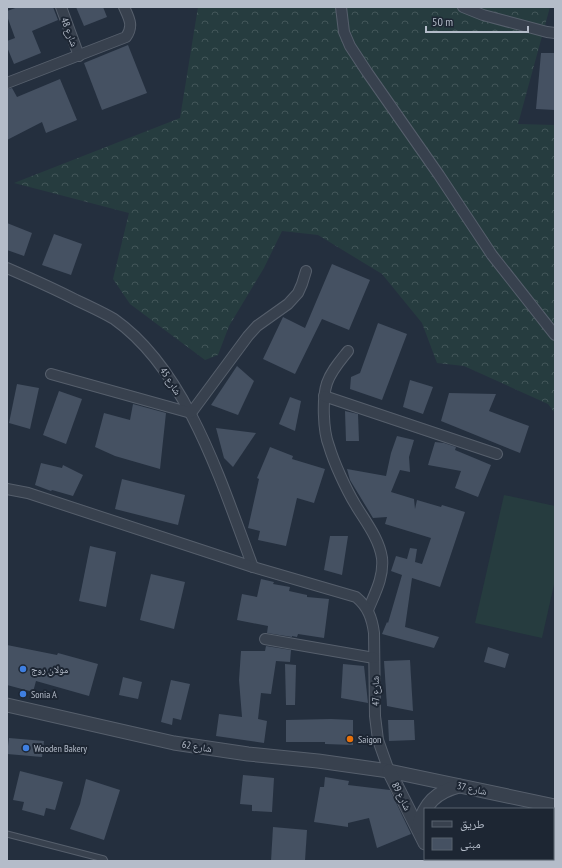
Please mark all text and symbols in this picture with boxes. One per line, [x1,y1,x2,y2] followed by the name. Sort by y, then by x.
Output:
[426,8,528,34] scale bar
[432,14,453,29] text: 50 m
[58,16,81,49] street label: شارع 48
[157,365,184,398] street label: شارع 45
[31,663,69,676] place label: مولان روج
[18,664,28,674] marker: مولان روج
[369,675,382,706] street label: شارع 47
[31,688,57,701] place label: Sonia A
[18,689,28,699] marker: Sonia A
[358,733,381,746] place label: Saigon
[345,734,355,744] marker: Saigon
[181,738,213,755] street label: شارع 62
[34,742,87,755] place label: Wooden Bakery
[21,743,31,753] marker: Wooden Bakery
[456,779,488,798] street label: شارع 37
[389,780,414,813] street label: شارع 89
[424,808,554,860] legend
[460,816,485,831] text: طريق
[460,836,481,851] text: مبنى

